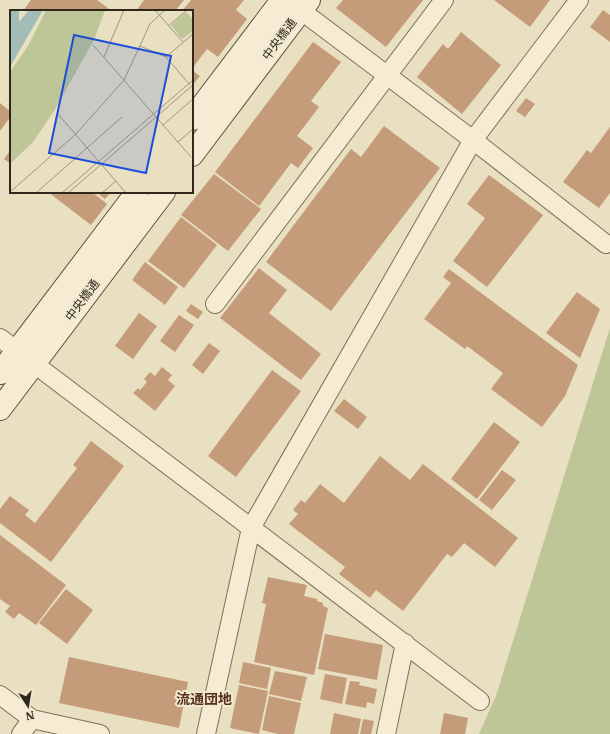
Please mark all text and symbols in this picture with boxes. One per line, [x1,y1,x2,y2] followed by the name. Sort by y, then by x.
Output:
[10,10,193,193] inset map
[259,15,299,63] street label: 中央橋通
[62,276,102,324] street label: 中央橋通
[8,686,48,726] north arrow
[176,690,232,708] district label: 流通団地
[24,708,36,724] text: N

